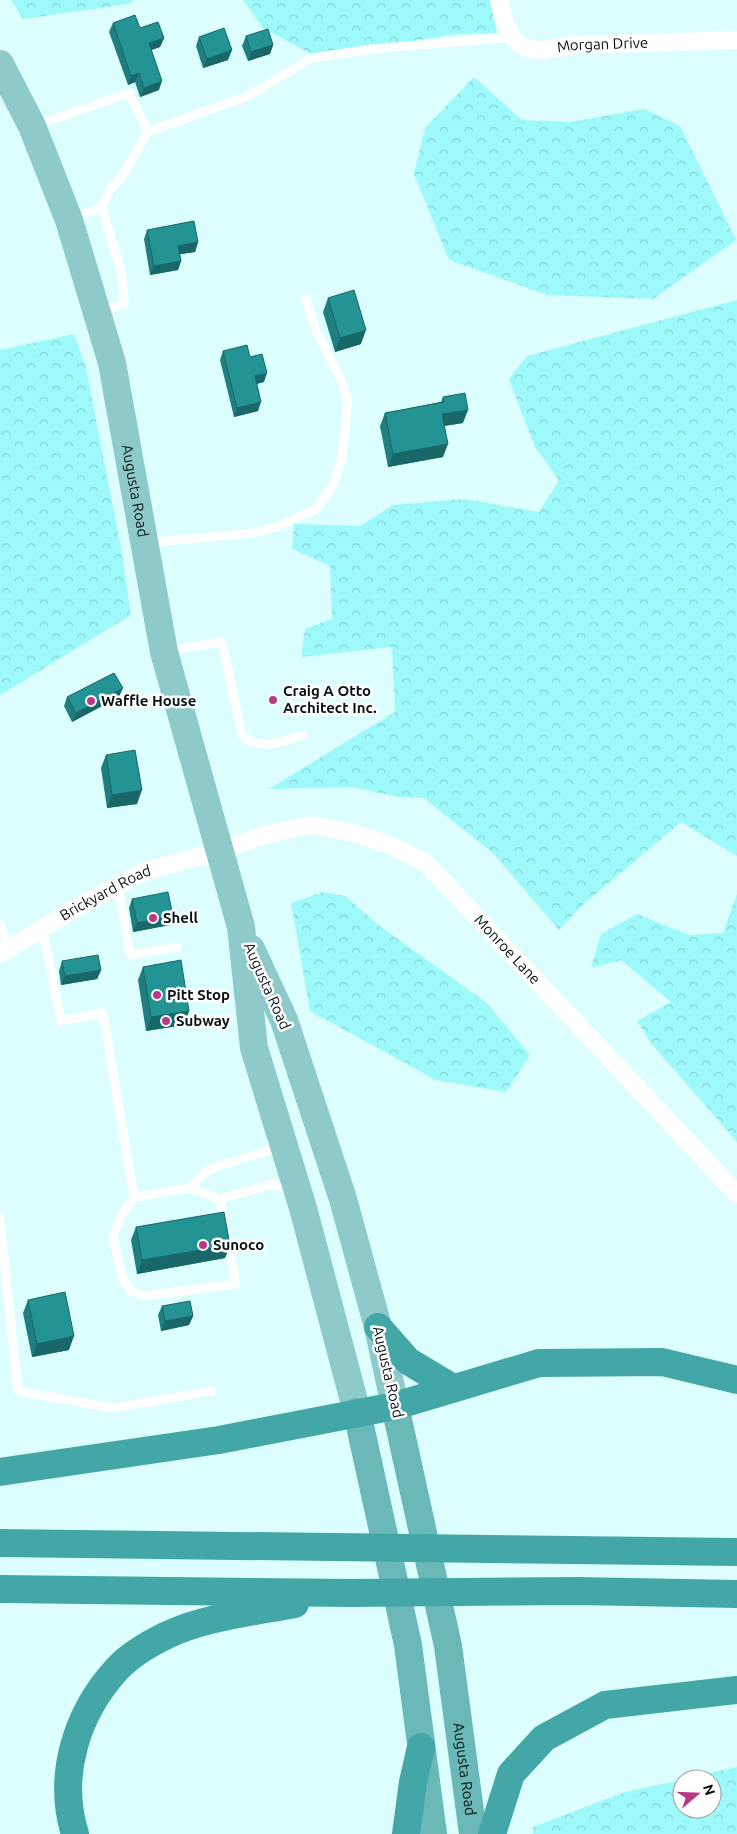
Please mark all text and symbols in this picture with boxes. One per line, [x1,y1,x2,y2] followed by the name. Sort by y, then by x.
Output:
[555,34,648,55] street label: Morgan Drive
[119,443,152,538] street label: Augusta Road
[283,682,377,716] place label: Craig A Otto Architect Inc.
[101,692,196,709] place label: Waffle House
[267,694,279,706] marker: Craig A Otto Architect Inc.
[85,695,97,707] marker: Waffle House
[57,861,152,924] street label: Brickyard Road
[163,909,198,926] place label: Shell
[471,911,544,987] street label: Monroe Lane
[147,912,159,924] marker: Shell
[241,940,294,1032] street label: Augusta Road
[167,986,230,1003] place label: Pitt Stop
[151,989,163,1001] marker: Pitt Stop
[176,1012,230,1029] place label: Subway
[160,1015,172,1027] marker: Subway
[213,1236,264,1253] place label: Sunoco
[197,1239,209,1251] marker: Sunoco
[370,1324,407,1419] street label: Augusta Road
[450,1721,479,1817] street label: Augusta Road
[672,1769,722,1819] north arrow
[700,1782,719,1797] text: N

